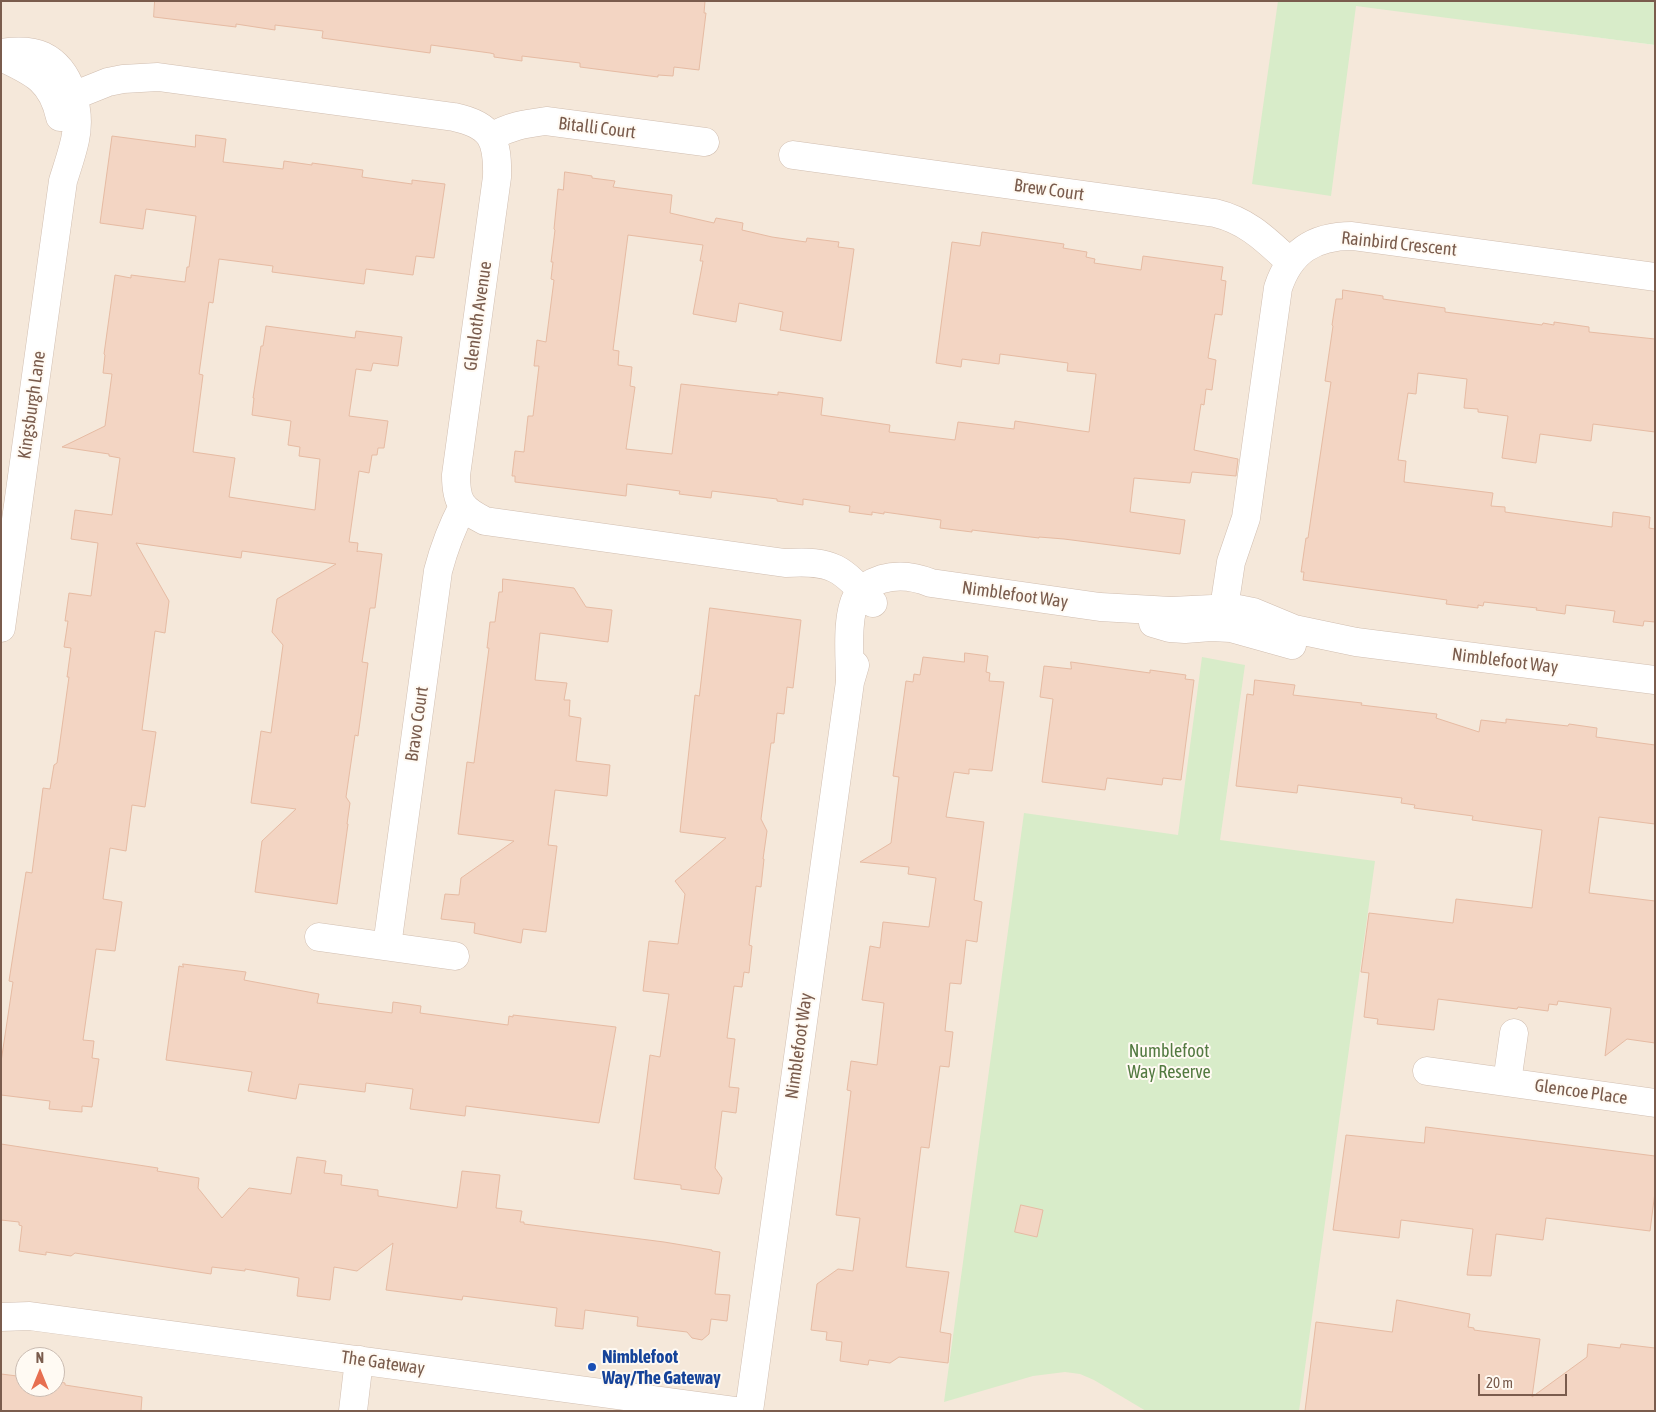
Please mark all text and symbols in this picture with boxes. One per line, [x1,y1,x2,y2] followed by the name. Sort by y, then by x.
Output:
[557,113,637,143] street label: Bitalli Court
[1013,174,1085,206] street label: Brew Court
[1340,227,1458,261] street label: Rainbird Crescent
[460,260,496,372] street label: Glenloth Avenue
[14,350,50,460] street label: Kingsburgh Lane
[961,577,1069,613] street label: Nimblefoot Way
[1451,644,1559,678] street label: Nimblefoot Way
[401,685,433,763] street label: Bravo Court
[781,992,817,1100] street label: Nimblefoot Way
[1127,1040,1211,1082] park label: Numblefoot Way Reserve
[1533,1075,1629,1109] street label: Glencoe Place
[340,1346,426,1380] street label: The Gateway
[602,1346,721,1388] place label: Nimblefoot Way/The Gateway
[15,1347,65,1397] north arrow
[36,1350,44,1366] text: N
[586,1361,598,1373] marker: Nimblefoot Way/The Gateway
[1481,1364,1570,1396] scale bar
[1486,1374,1513,1391] text: 20 m

